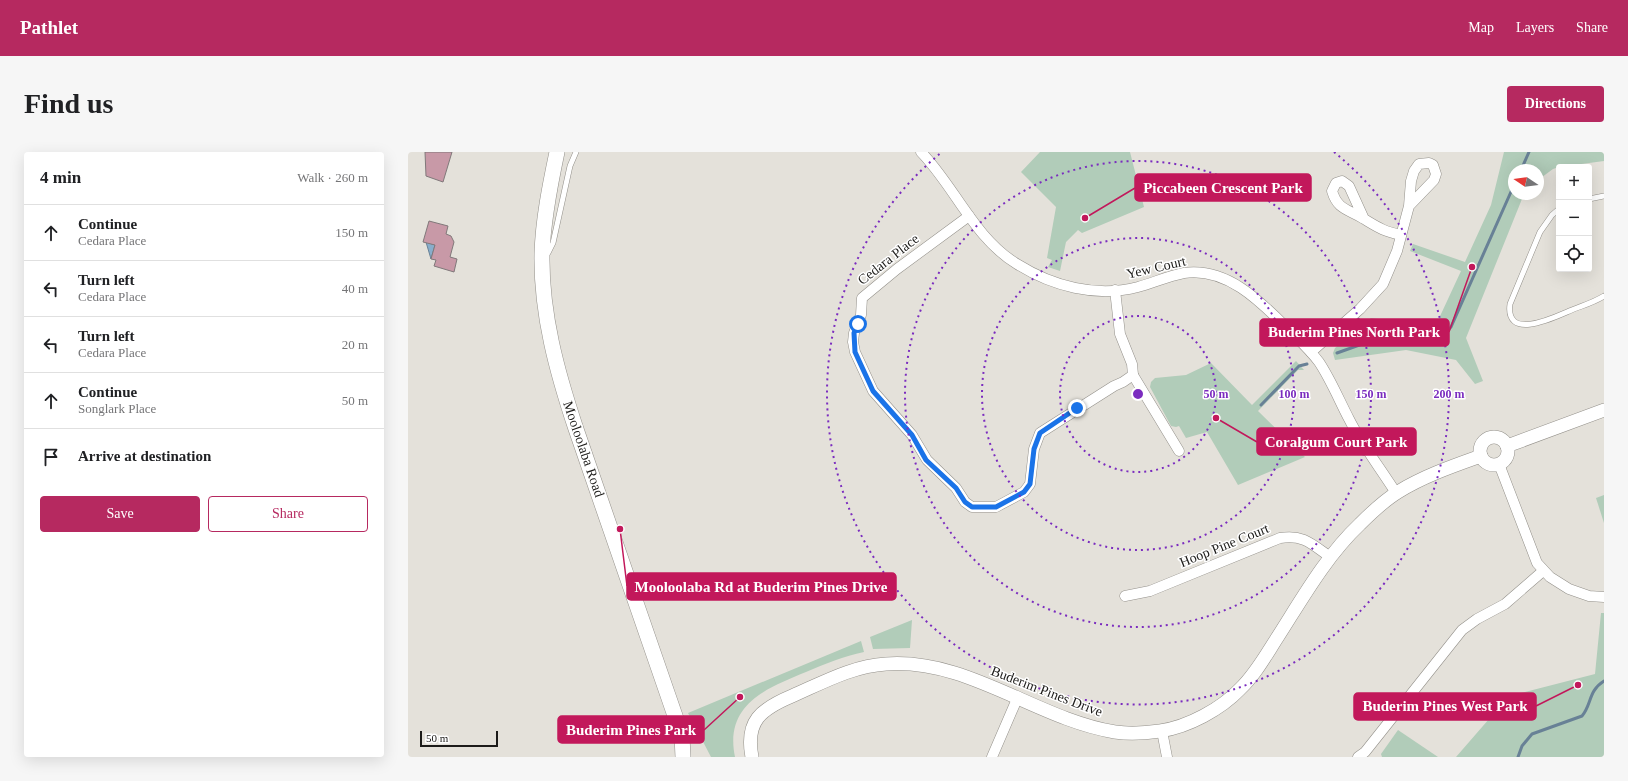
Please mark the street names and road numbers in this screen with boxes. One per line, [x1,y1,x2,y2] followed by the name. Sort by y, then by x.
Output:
[855,231,922,288] street label: Cedara Place
[1125,253,1187,282] street label: Yew Court
[560,399,607,499] street label: Mooloolaba Road
[1177,521,1271,570] street label: Hoop Pine Court
[989,663,1105,720] street label: Buderim Pines Drive

